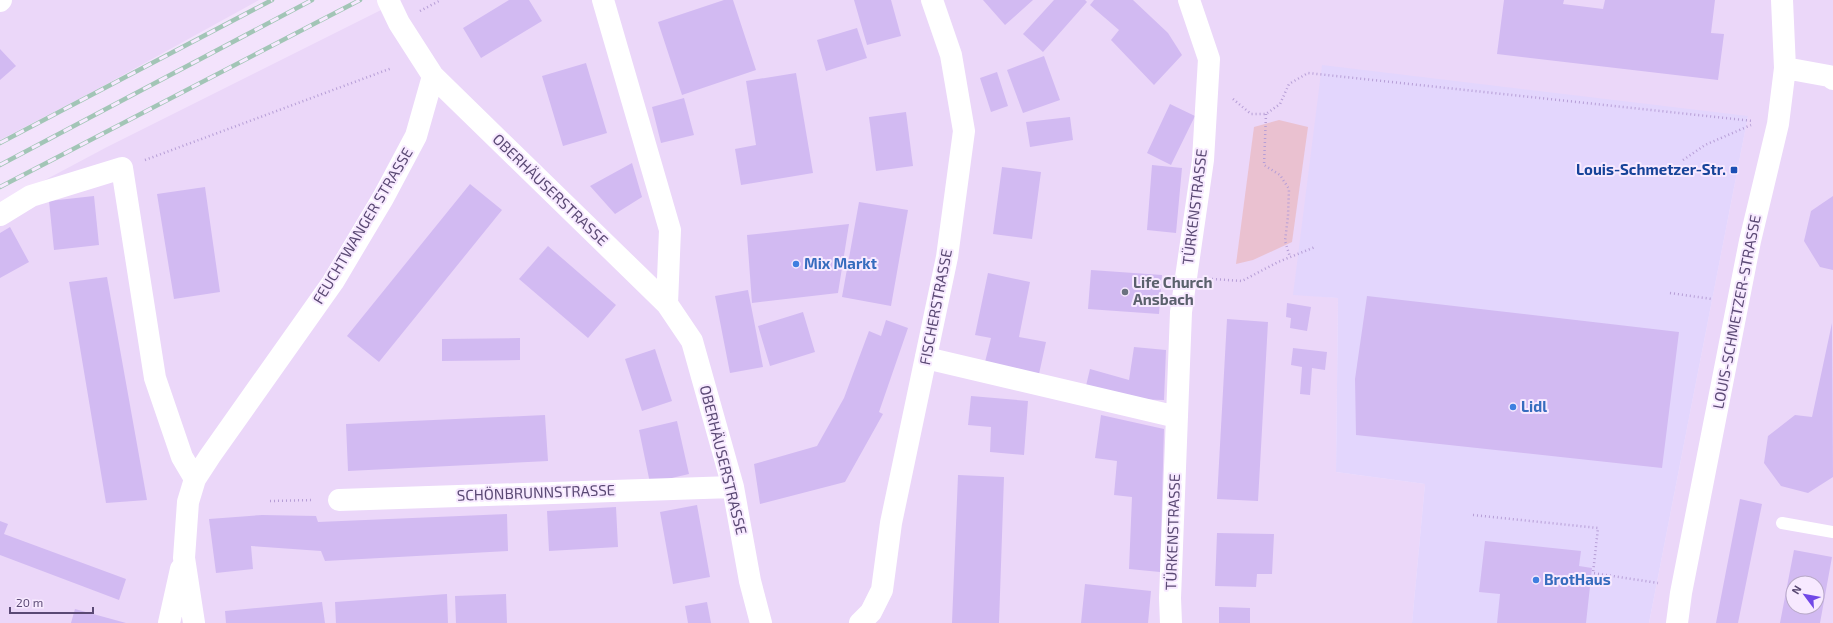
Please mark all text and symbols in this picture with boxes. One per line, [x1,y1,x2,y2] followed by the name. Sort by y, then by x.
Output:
[489,130,612,249] street label: OBERHÄUSERSTRASSE
[308,144,416,307] street label: FEUCHTWANGER STRASSE
[1178,148,1210,266] street label: TÜRKENSTRASSE
[1576,160,1726,178] place label: Louis-Schmetzer-Str.
[1729,165,1739,175] marker: Louis-Schmetzer-Str.
[1708,213,1764,410] street label: LOUIS-SCHMETZER-STRASSE
[915,247,955,366] street label: FISCHERSTRASSE
[804,254,877,272] place label: Mix Markt
[791,259,801,269] marker: Mix Markt
[1133,273,1213,308] place label: Life Church Ansbach
[1120,287,1130,297] marker: Life Church Ansbach
[697,383,751,536] street label: OBERHÄUSERSTRASSE
[1521,397,1547,415] place label: Lidl
[1508,402,1518,412] marker: Lidl
[1161,473,1183,591] street label: TÜRKENSTRASSE
[457,480,615,504] street label: SCHÖNBRUNNSTRASSE
[1544,570,1611,588] place label: BrotHaus
[1531,575,1541,585] marker: BrotHaus
[1785,575,1825,615] north arrow
[1788,583,1804,596] text: N
[10,589,93,615] scale bar
[16,595,43,609] text: 20 m

